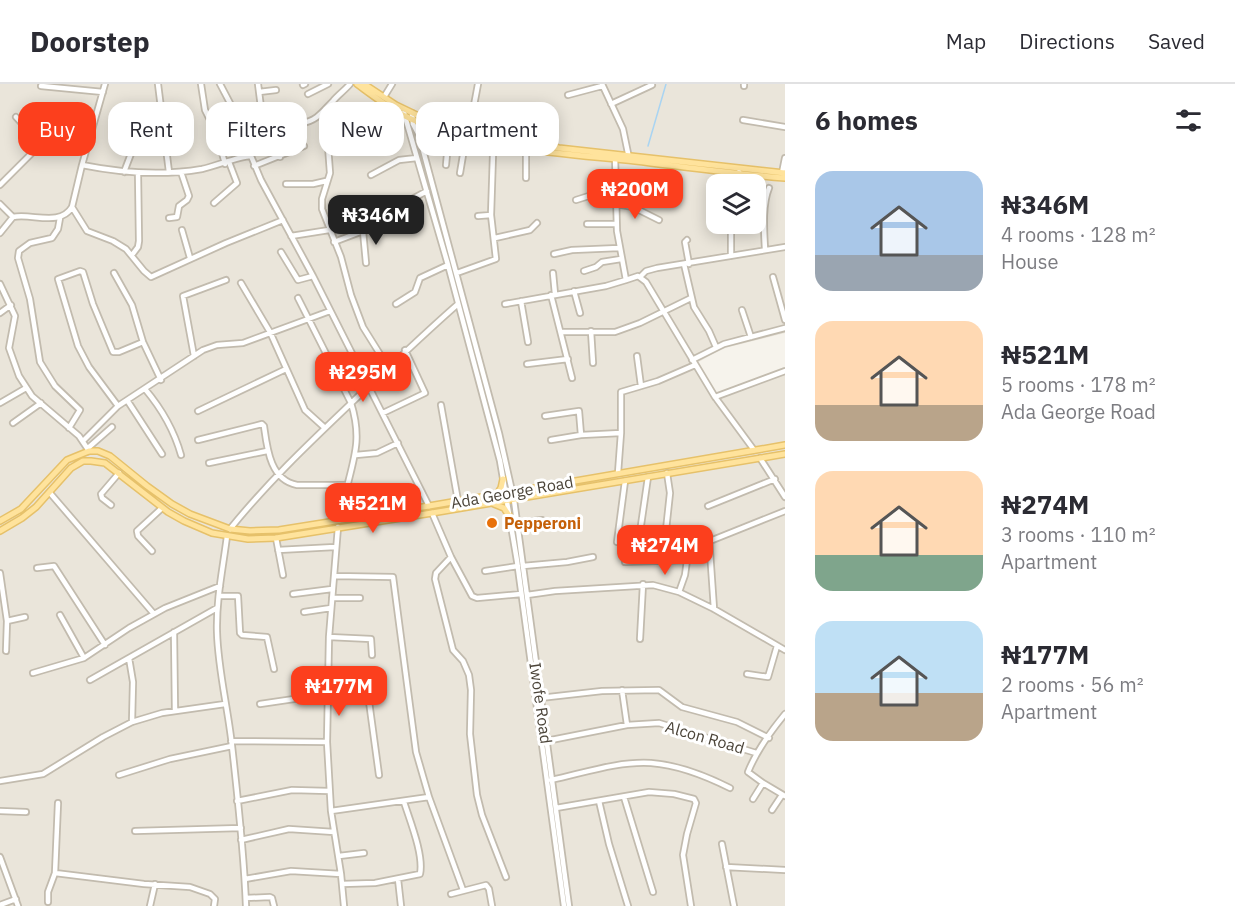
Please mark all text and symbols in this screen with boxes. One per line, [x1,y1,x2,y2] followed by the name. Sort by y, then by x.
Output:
[30,23,150,60] text: Doorstep
[946,27,986,55] text: Map
[1019,27,1115,55] text: Directions
[1148,27,1205,55] text: Saved
[18,102,96,156] chip: Buy
[108,102,194,156] chip: Rent
[206,102,307,156] chip: Filters
[319,102,404,156] chip: New
[416,102,559,156] chip: Apartment
[815,103,918,137] text: 6 homes
[1172,104,1205,137] icon: filters
[593,169,677,220] pin: ₦200M
[706,174,766,234] map controls
[706,174,766,234] button: layers
[601,175,669,202] text: ₦200M
[1001,187,1089,221] text: ₦346M
[334,195,418,246] pin: ₦346M
[863,195,935,267] icon: home
[342,201,410,228] text: ₦346M
[1001,221,1156,248] text: 4 rooms · 128 m²
[1001,248,1058,275] text: House
[1001,337,1089,371] text: ₦521M
[863,345,935,417] icon: home
[321,352,405,403] pin: ₦295M
[329,358,397,385] text: ₦295M
[1001,371,1156,398] text: 5 rooms · 178 m²
[1001,398,1156,425] text: Ada George Road
[449,471,575,513] street label: Ada George Road
[331,483,415,534] pin: ₦521M
[1001,487,1089,521] text: ₦274M
[339,489,407,516] text: ₦521M
[863,495,935,567] icon: home
[504,513,581,533] place label: Pepperoni
[485,516,499,530] marker: Pepperoni
[1001,521,1156,548] text: 3 rooms · 110 m²
[623,525,707,576] pin: ₦274M
[631,531,699,558] text: ₦274M
[1001,548,1097,575] text: Apartment
[1001,637,1089,671] text: ₦177M
[863,645,935,717] icon: home
[525,661,557,745] street label: Iwofe Road
[297,666,381,717] pin: ₦177M
[1001,671,1144,698] text: 2 rooms · 56 m²
[305,672,373,699] text: ₦177M
[1001,698,1097,725] text: Apartment
[663,716,747,758] street label: Alcon Road

